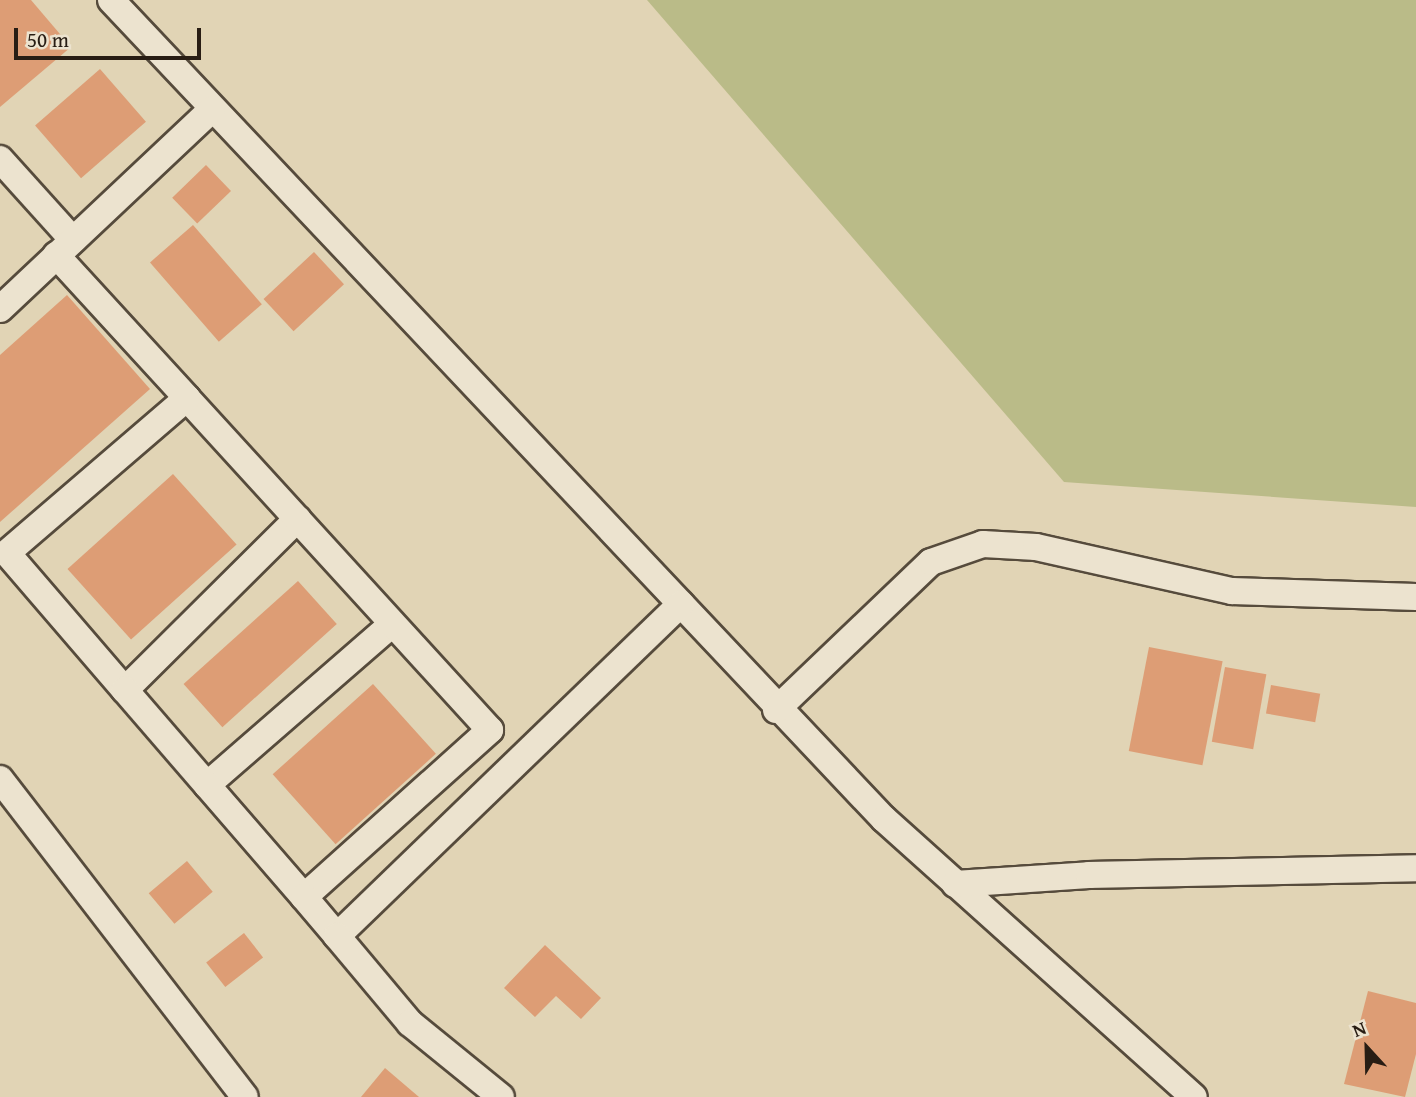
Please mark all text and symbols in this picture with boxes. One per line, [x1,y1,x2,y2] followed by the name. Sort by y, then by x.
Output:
[18,14,205,58] scale bar
[27,24,69,55] text: 50 m
[1332,1013,1402,1083] north arrow
[1348,1013,1370,1044] text: N

